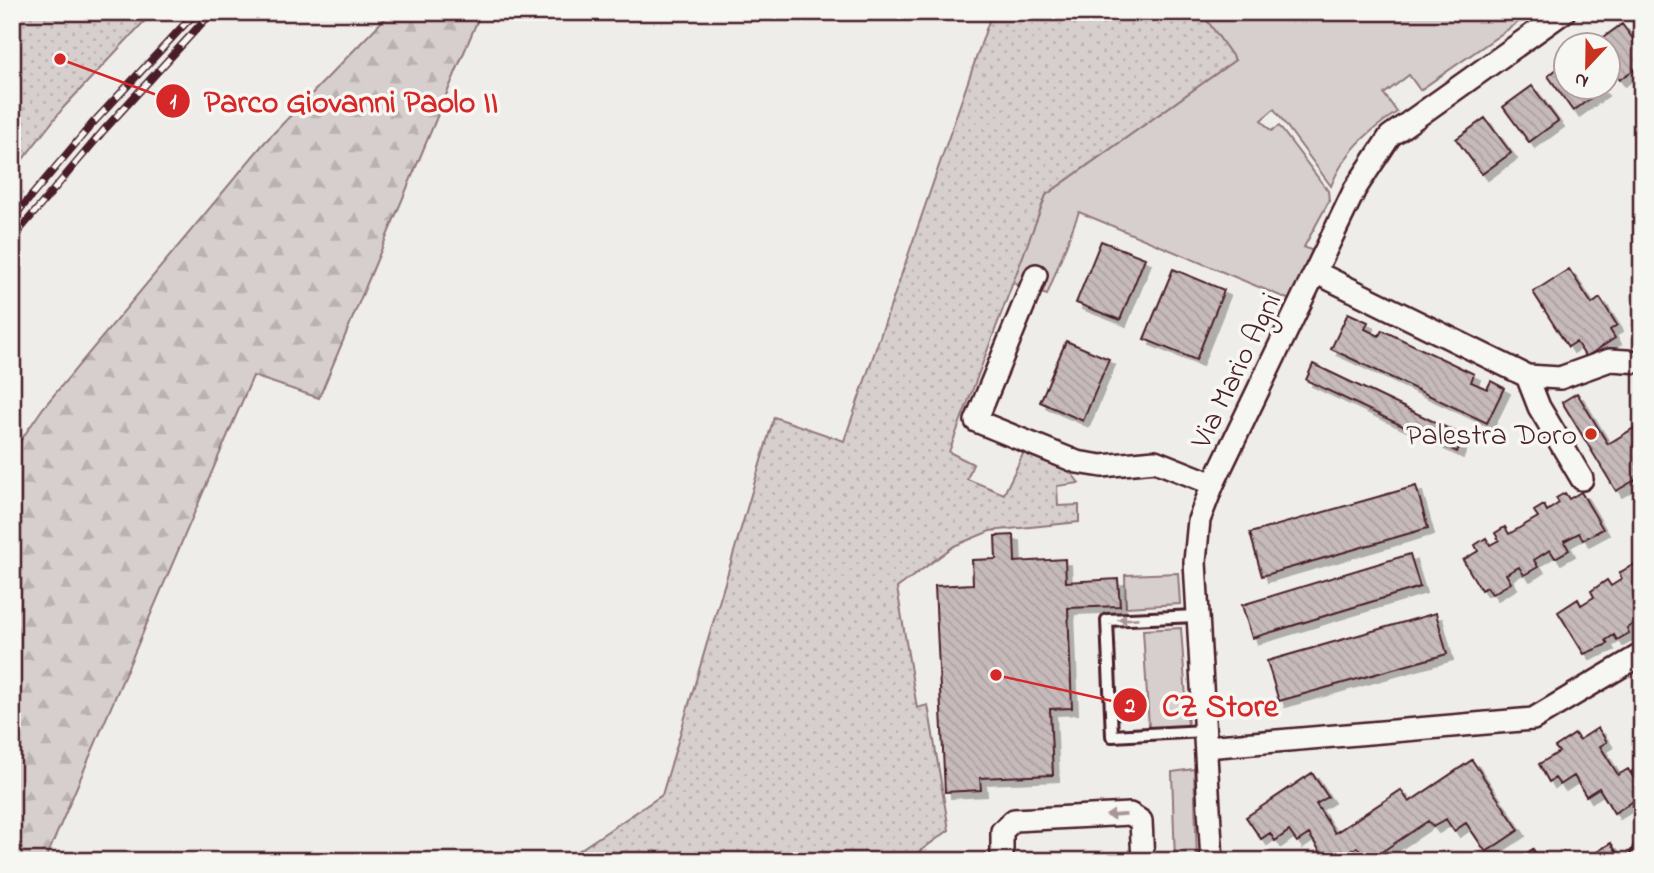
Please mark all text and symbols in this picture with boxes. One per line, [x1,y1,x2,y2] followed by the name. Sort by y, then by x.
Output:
[1552,32,1622,102] north arrow
[1570,64,1593,94] text: N
[155,75,513,128] callout: Parco Giovanni Paolo II
[204,81,498,128] text: Parco Giovanni Paolo II
[170,88,177,118] text: 1
[1180,286,1295,458] street label: Via Mario Agni
[1406,415,1577,459] place label: Palestra Doro
[1583,426,1599,442] marker: Palestra Doro
[1117,614,1139,625] one-way arrow
[1113,678,1292,731] callout: CZ Store
[1162,685,1280,732] text: CZ Store
[1124,692,1136,722] text: 2
[1104,809,1126,820] one-way arrow

